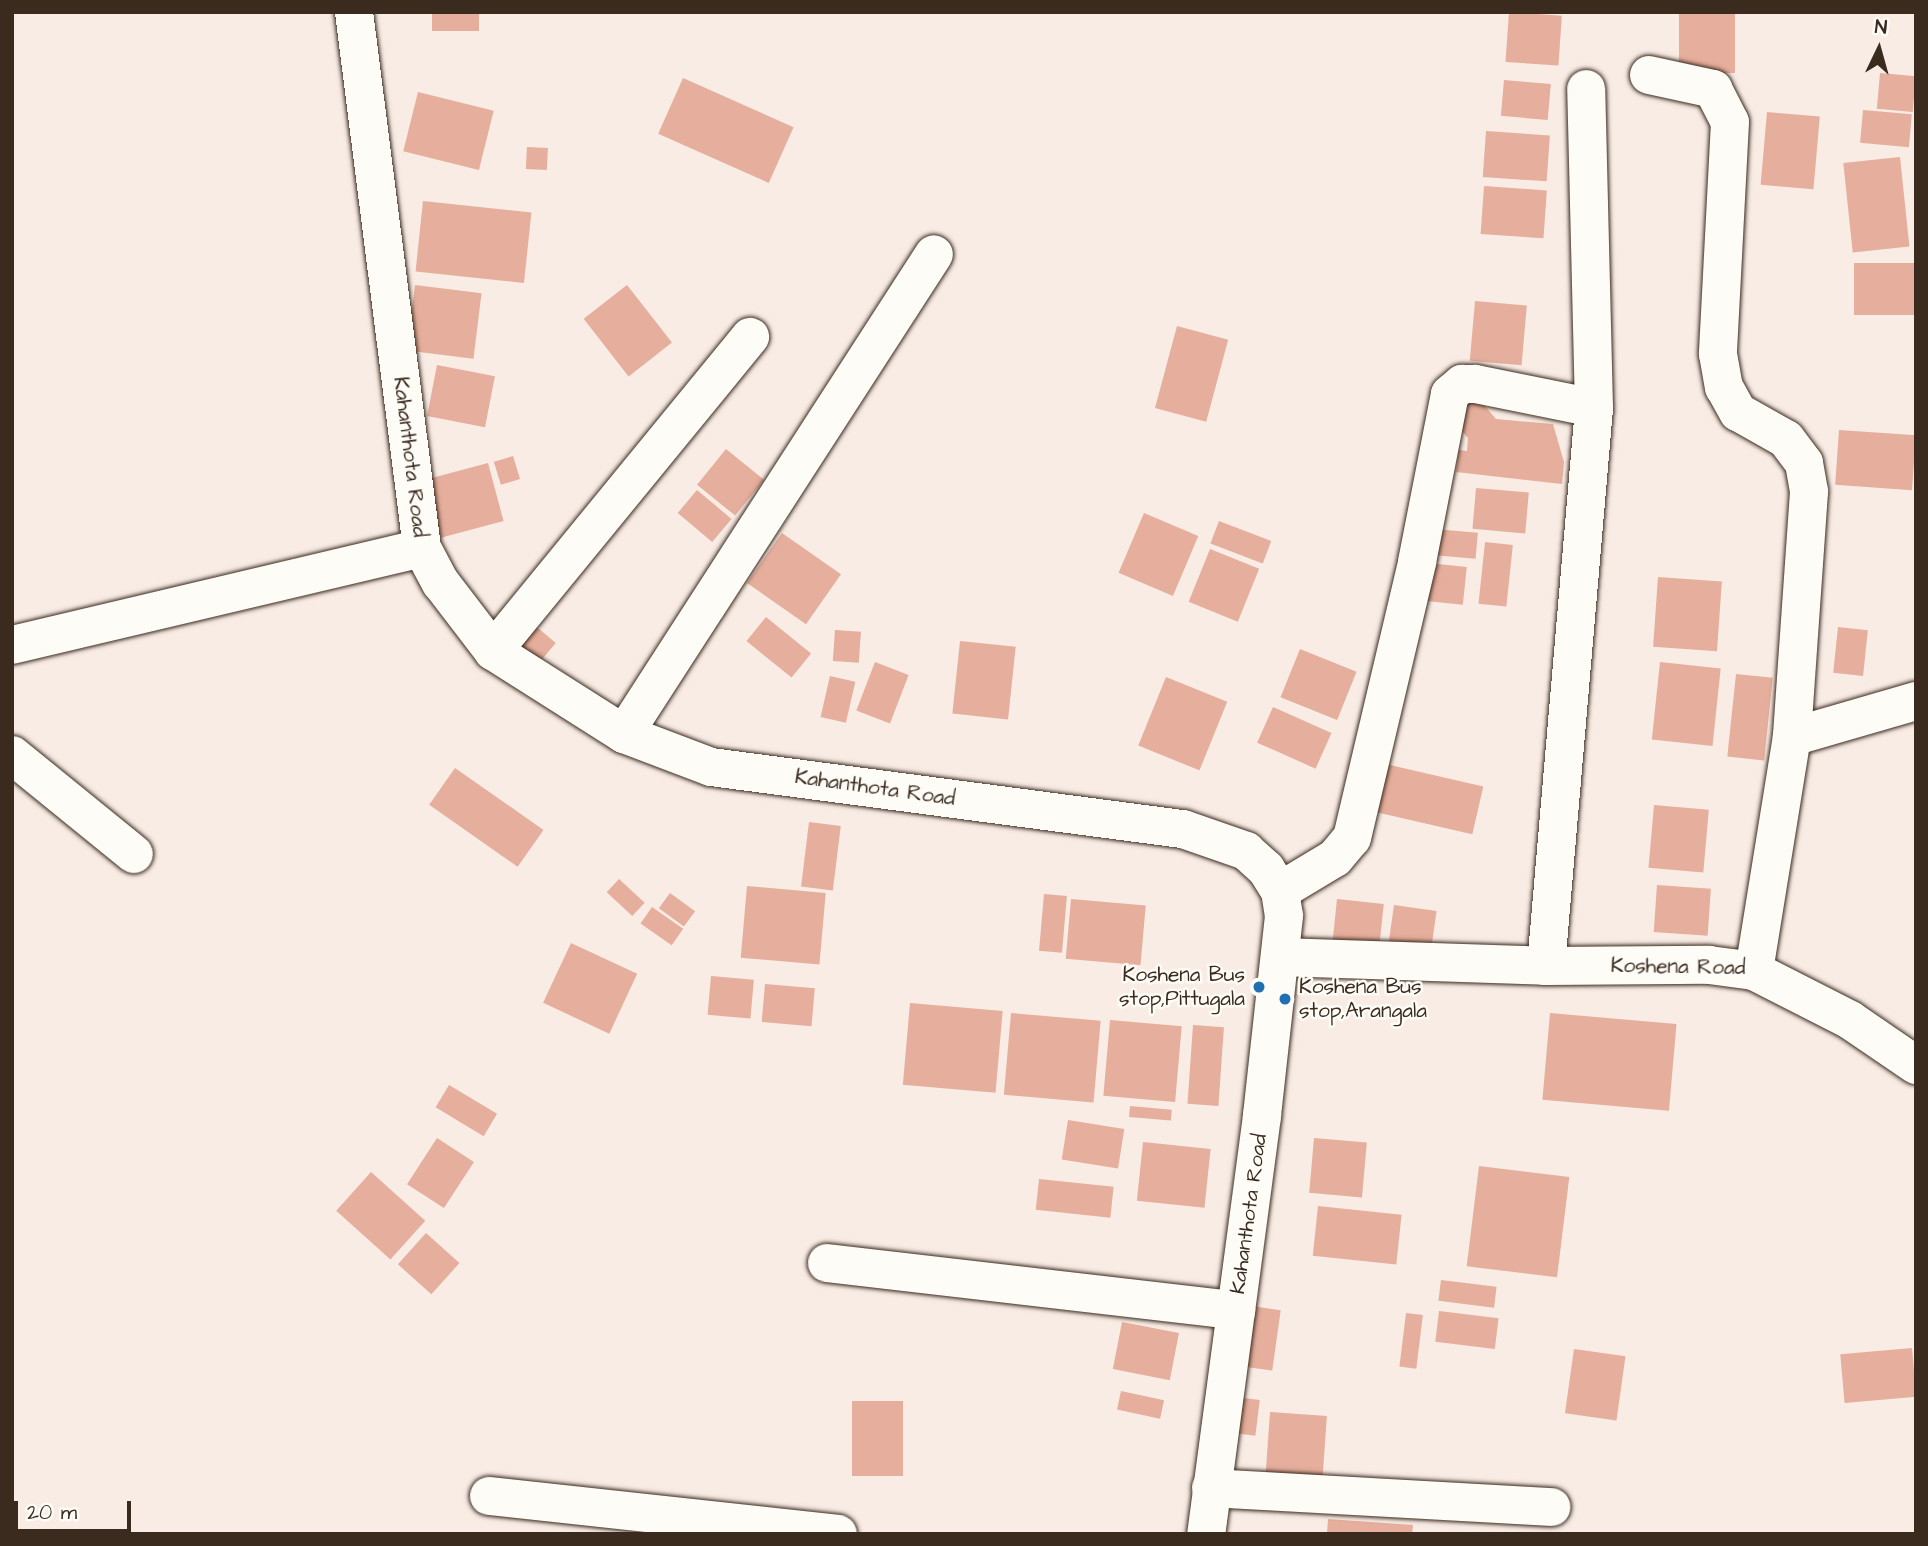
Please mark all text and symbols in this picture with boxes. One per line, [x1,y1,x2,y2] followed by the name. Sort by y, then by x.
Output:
[1844,14,1914,84] north arrow
[1874,14,1888,42] text: N
[388,375,432,539] street label: Kahanthota Road
[793,764,957,812] street label: Kahanthota Road
[1610,953,1746,981] street label: Koshena Road
[1119,962,1245,1012] place label: Koshena Bus stop,Pittugala
[1299,974,1427,1024] place label: Koshena Bus stop,Arangala
[1251,979,1267,995] marker: Koshena Bus stop,Pittugala
[1277,991,1293,1007] marker: Koshena Bus stop,Arangala
[1225,1132,1273,1296] street label: Kahanthota Road
[18,1486,135,1530] scale bar
[27,1498,77,1527] text: 20 m

